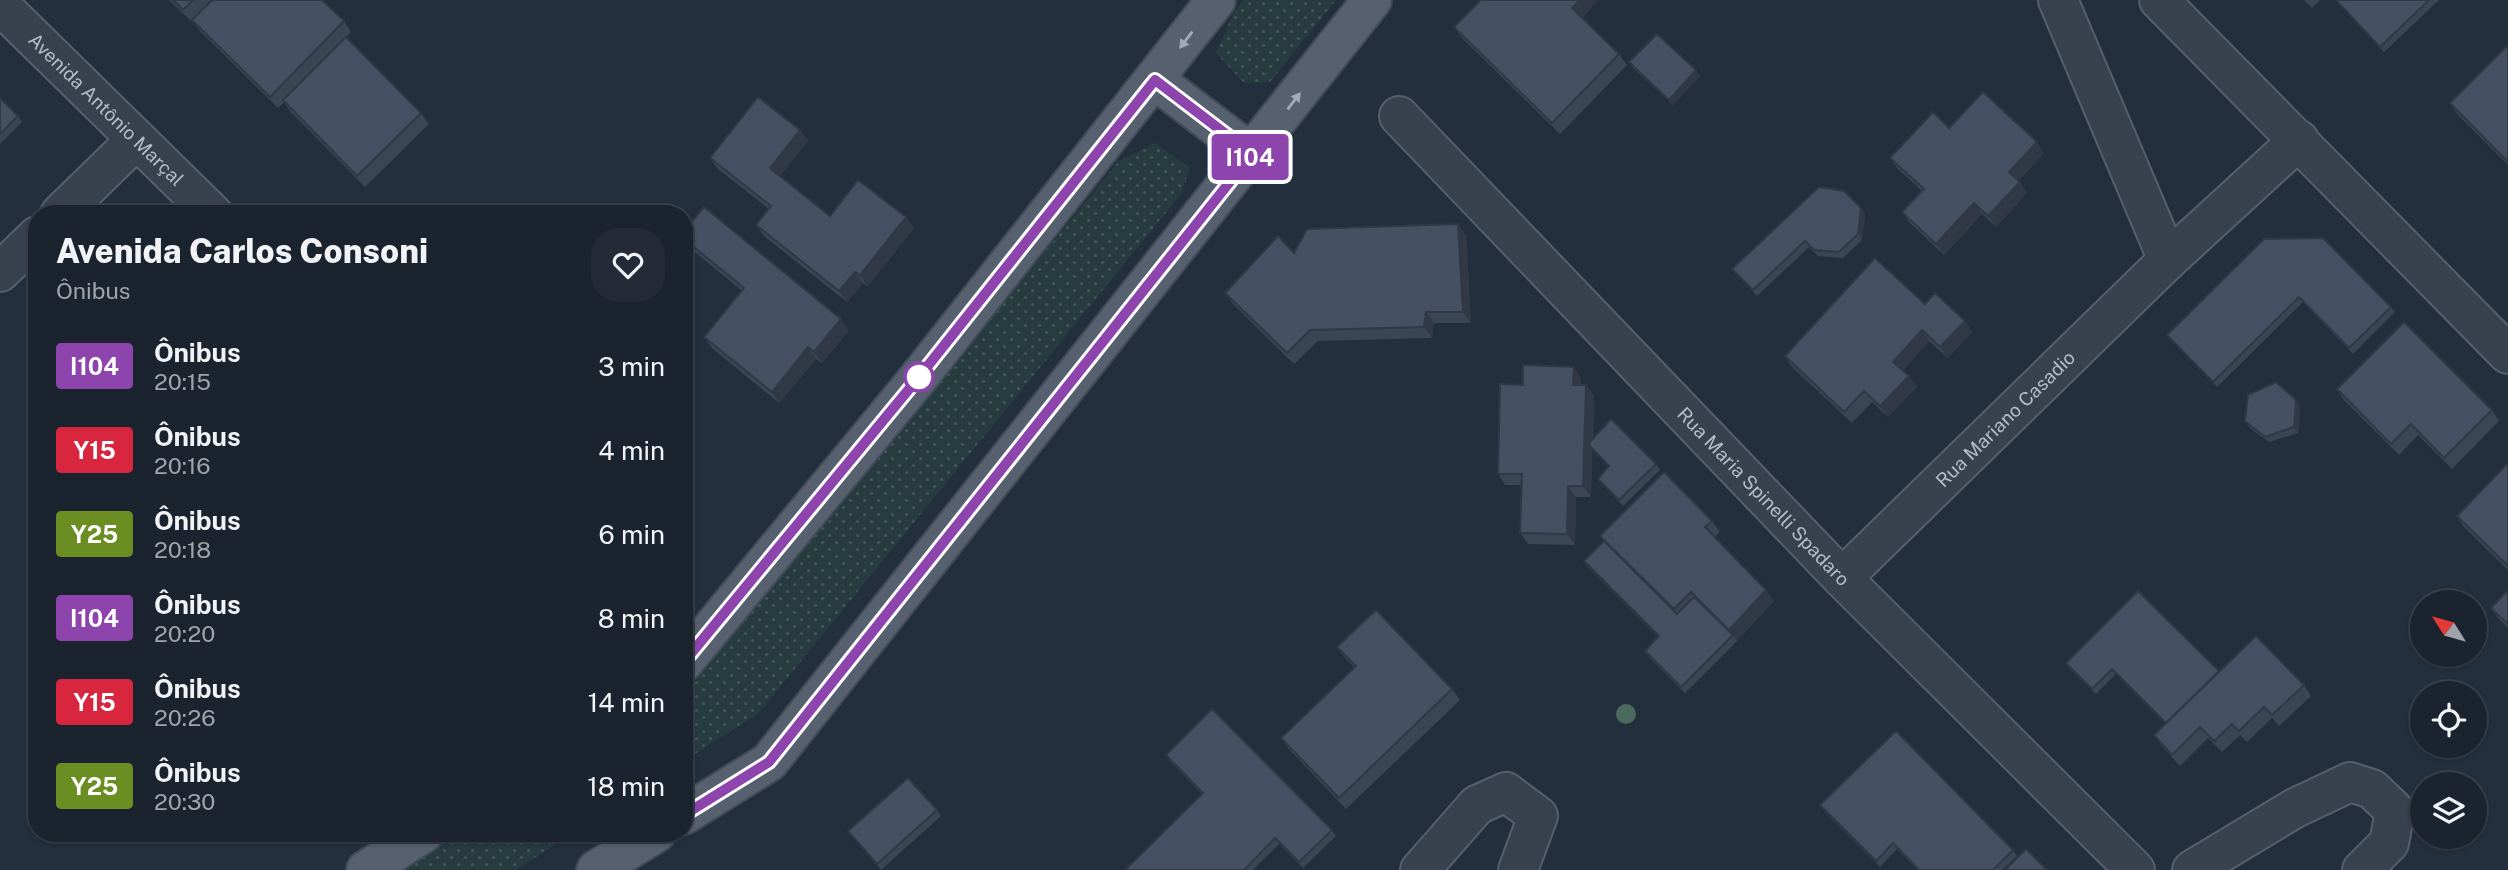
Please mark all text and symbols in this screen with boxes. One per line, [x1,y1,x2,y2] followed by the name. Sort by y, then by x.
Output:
[24,28,189,190] street label: Avenida Antônio Marçal
[1179,31,1193,49] one-way arrow
[1286,92,1301,110] one-way arrow
[1201,134,1299,180] line badge: I104
[1226,143,1274,171] text: I104
[591,228,665,302] button: heart
[56,232,428,270] text: Avenida Carlos Consoni
[56,277,131,304] text: Ônibus
[154,337,241,368] text: Ônibus
[1931,346,2079,491] street label: Rua Mariano Casadio
[598,351,665,382] text: 3 min
[70,352,119,380] text: I104
[904,362,934,392] unlabelled marker
[154,368,211,395] text: 20:15
[1673,403,1854,590] street label: Rua Maria Spinelli Spadaro
[154,421,241,452] text: Ônibus
[598,435,665,466] text: 4 min
[73,436,116,464] text: Y15
[154,452,211,479] text: 20:16
[154,505,241,536] text: Ônibus
[598,519,665,550] text: 6 min
[71,520,118,548] text: Y25
[154,536,211,563] text: 20:18
[154,589,241,620] text: Ônibus
[2410,590,2487,667] north arrow
[2410,590,2487,849] map controls
[598,603,665,634] text: 8 min
[70,604,119,632] text: I104
[154,620,215,647] text: 20:20
[154,673,241,704] text: Ônibus
[2410,681,2487,758] button: locate
[588,687,665,718] text: 14 min
[73,688,116,716] text: Y15
[154,704,215,731] text: 20:26
[154,757,241,788] text: Ônibus
[587,771,665,802] text: 18 min
[71,772,118,800] text: Y25
[2410,772,2487,849] button: layers
[154,788,215,815] text: 20:30

